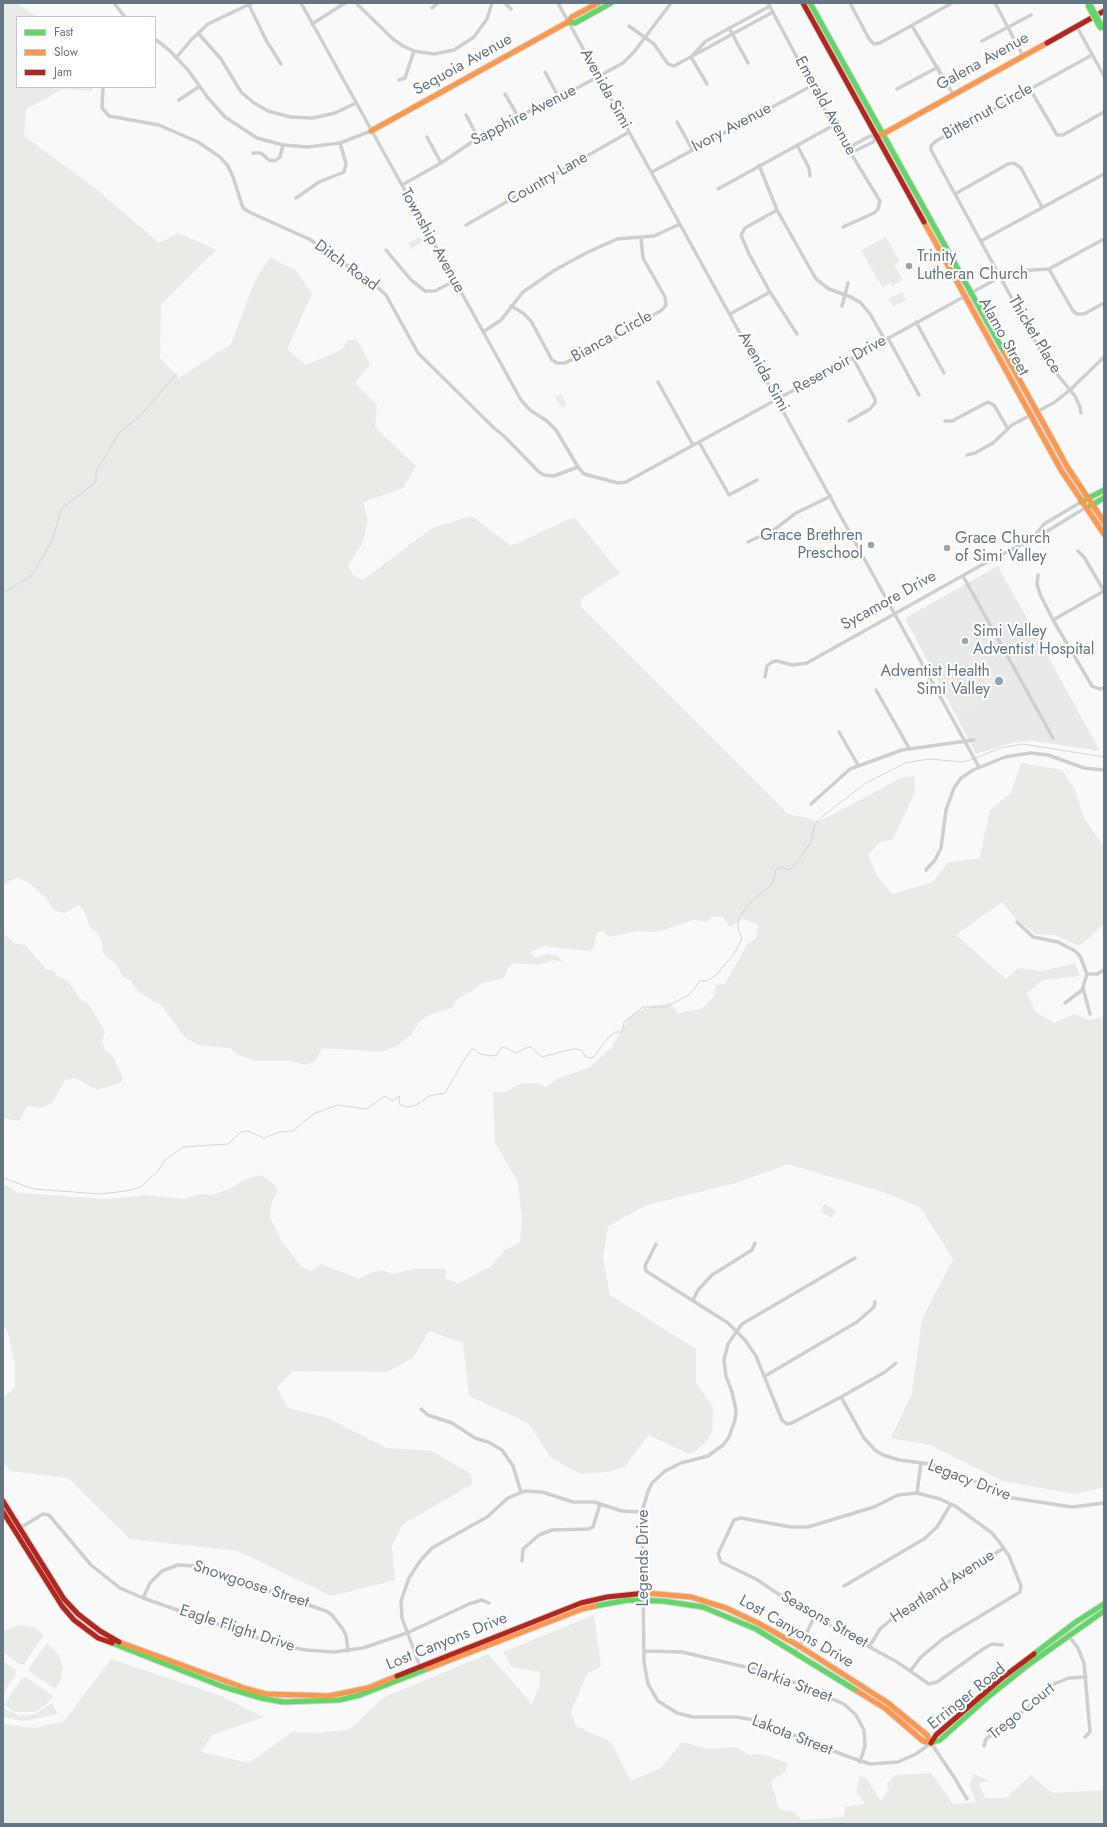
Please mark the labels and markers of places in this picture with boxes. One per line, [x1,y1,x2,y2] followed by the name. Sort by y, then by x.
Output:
[917,247,1028,285] place label: Trinity Lutheran Church
[904,261,914,271] marker: Trinity Lutheran Church
[760,526,863,564] place label: Grace Brethren Preschool
[955,529,1050,567] place label: Grace Church of Simi Valley
[866,540,876,550] marker: Grace Brethren Preschool
[942,543,952,553] marker: Grace Church of Simi Valley
[973,622,1094,660] place label: Simi Valley Adventist Hospital
[960,636,970,646] marker: Simi Valley Adventist Hospital
[880,662,990,700] place label: Adventist Health Simi Valley
[993,675,1005,687] marker: Adventist Health Simi Valley

